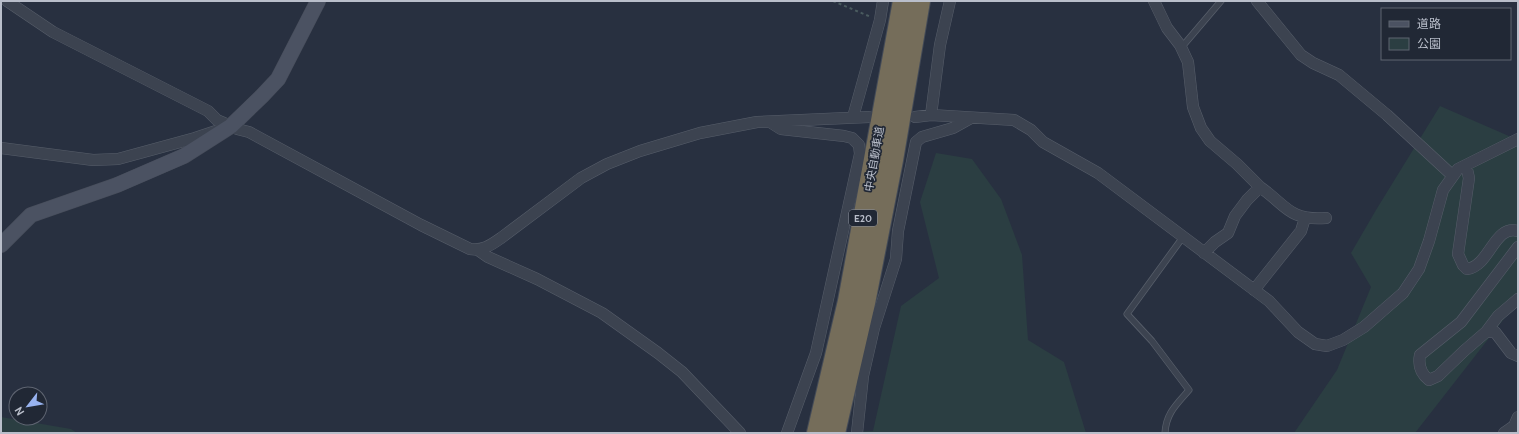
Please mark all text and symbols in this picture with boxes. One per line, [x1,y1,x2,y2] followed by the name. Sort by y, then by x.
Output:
[1381,8,1511,60] legend
[1417,16,1441,31] text: 道路
[1417,36,1441,51] text: 公園
[861,125,887,193] street label: 中央自動車道
[849,210,877,226] road number: E20
[8,386,48,426] north arrow
[11,404,27,418] text: N

